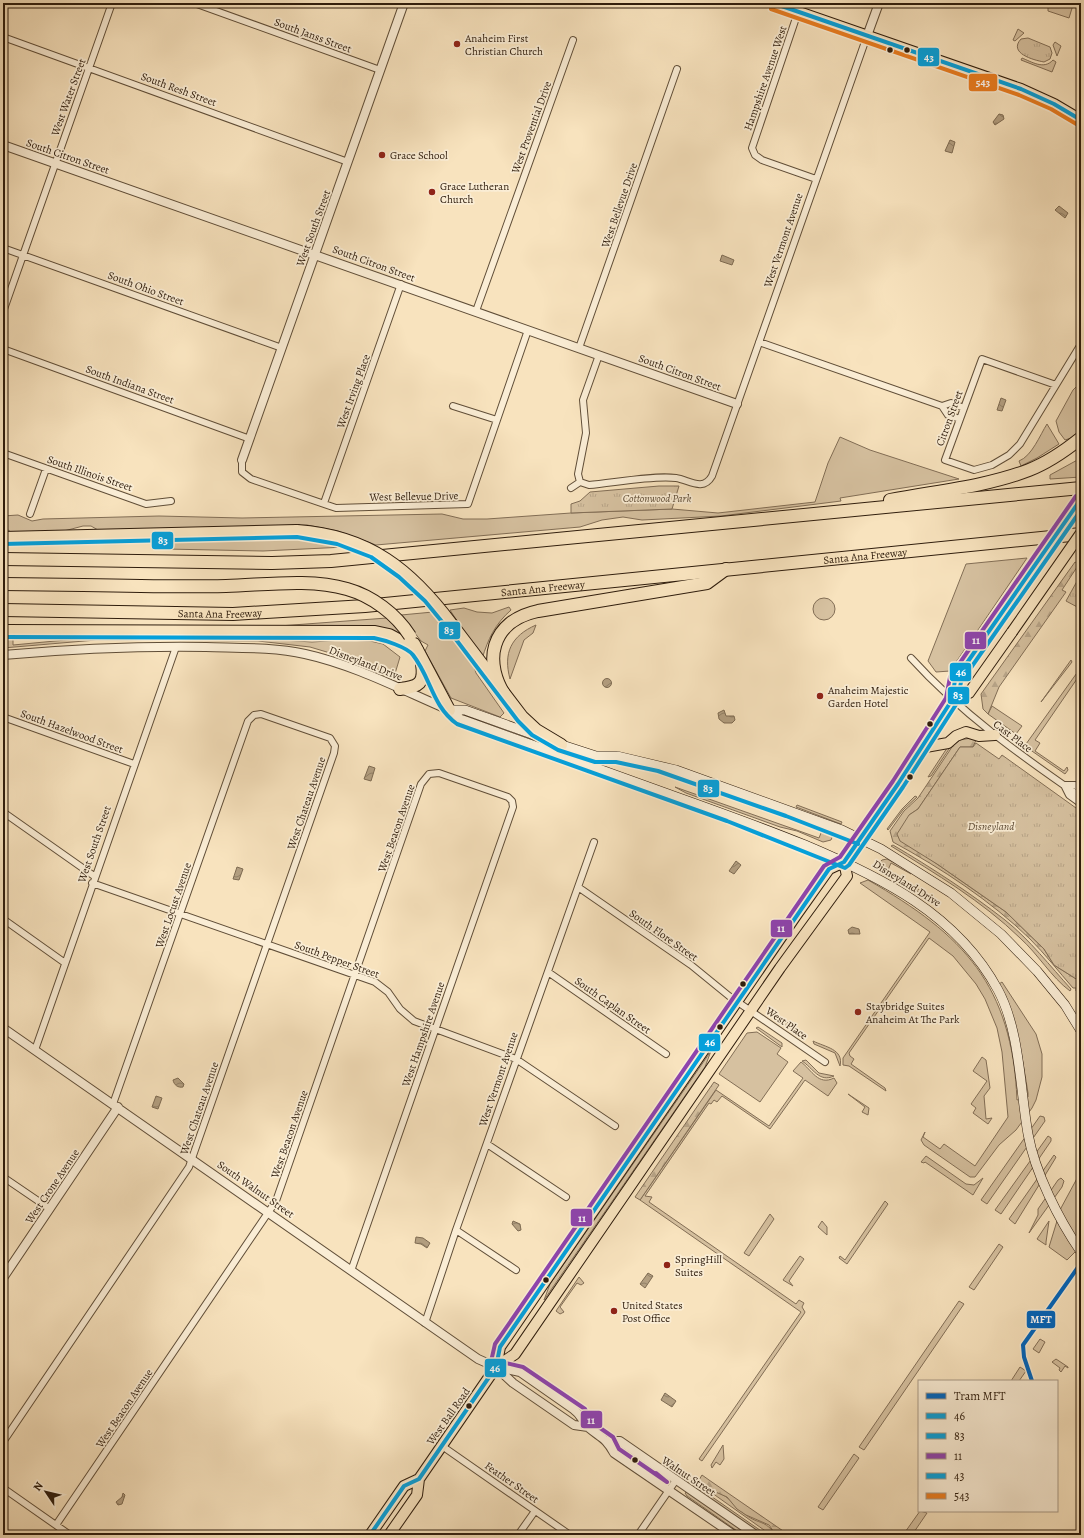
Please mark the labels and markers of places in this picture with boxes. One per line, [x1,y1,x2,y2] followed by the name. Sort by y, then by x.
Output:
[464,31,543,59] place label: Anaheim First Christian Church
[452,39,462,49] marker: Anaheim First Christian Church
[885,45,895,55] unlabelled marker
[902,45,912,55] unlabelled marker
[390,148,448,163] place label: Grace School
[377,150,387,160] marker: Grace School
[440,179,509,207] place label: Grace Lutheran Church
[427,187,437,197] marker: Grace Lutheran Church
[827,683,909,711] place label: Anaheim Majestic Garden Hotel
[815,691,825,701] marker: Anaheim Majestic Garden Hotel
[925,719,935,729] unlabelled marker
[905,772,915,782] unlabelled marker
[738,979,748,989] unlabelled marker
[865,999,960,1027] place label: Staybridge Suites Anaheim At The Park
[853,1007,863,1017] marker: Staybridge Suites Anaheim At The Park
[715,1022,725,1032] unlabelled marker
[675,1252,722,1280] place label: SpringHill Suites
[662,1260,672,1270] marker: SpringHill Suites
[541,1275,551,1285] unlabelled marker
[622,1298,683,1326] place label: United States Post Office
[609,1306,619,1316] marker: United States Post Office
[464,1401,474,1411] unlabelled marker
[630,1455,640,1465] unlabelled marker

